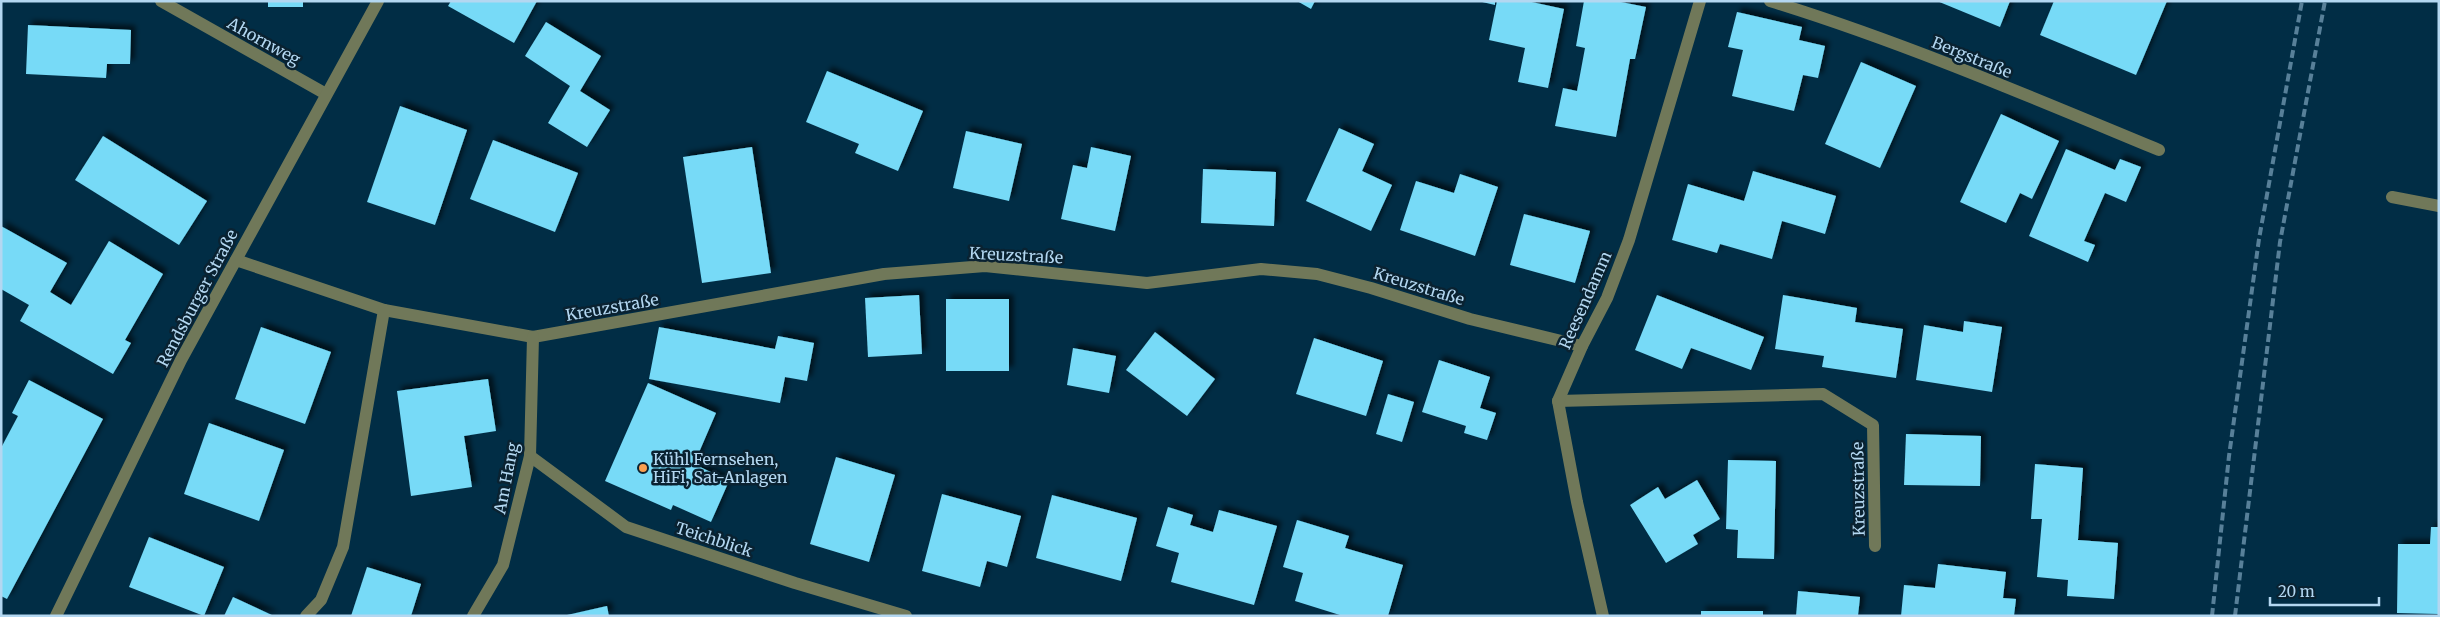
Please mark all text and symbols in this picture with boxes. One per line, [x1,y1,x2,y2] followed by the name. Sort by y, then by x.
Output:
[223,12,304,69] street label: Ahornweg
[1929,32,2015,82] street label: Bergstraße
[152,226,242,370] street label: Rendsburger Straße
[968,243,1064,267] street label: Kreuzstraße
[1554,248,1616,352] street label: Reesendamm
[1371,263,1467,309] street label: Kreuzstraße
[564,289,660,325] street label: Kreuzstraße
[489,440,523,516] street label: Am Hang
[1847,442,1869,536] street label: Kreuzstraße
[653,449,788,487] place label: Kühl Fernsehen, HiFi, Sat-Anlagen
[637,462,649,474] marker: Kühl Fernsehen, HiFi, Sat-Anlagen
[673,517,756,561] street label: Teichblick
[2270,574,2379,606] scale bar
[2278,582,2315,601] text: 20 m

